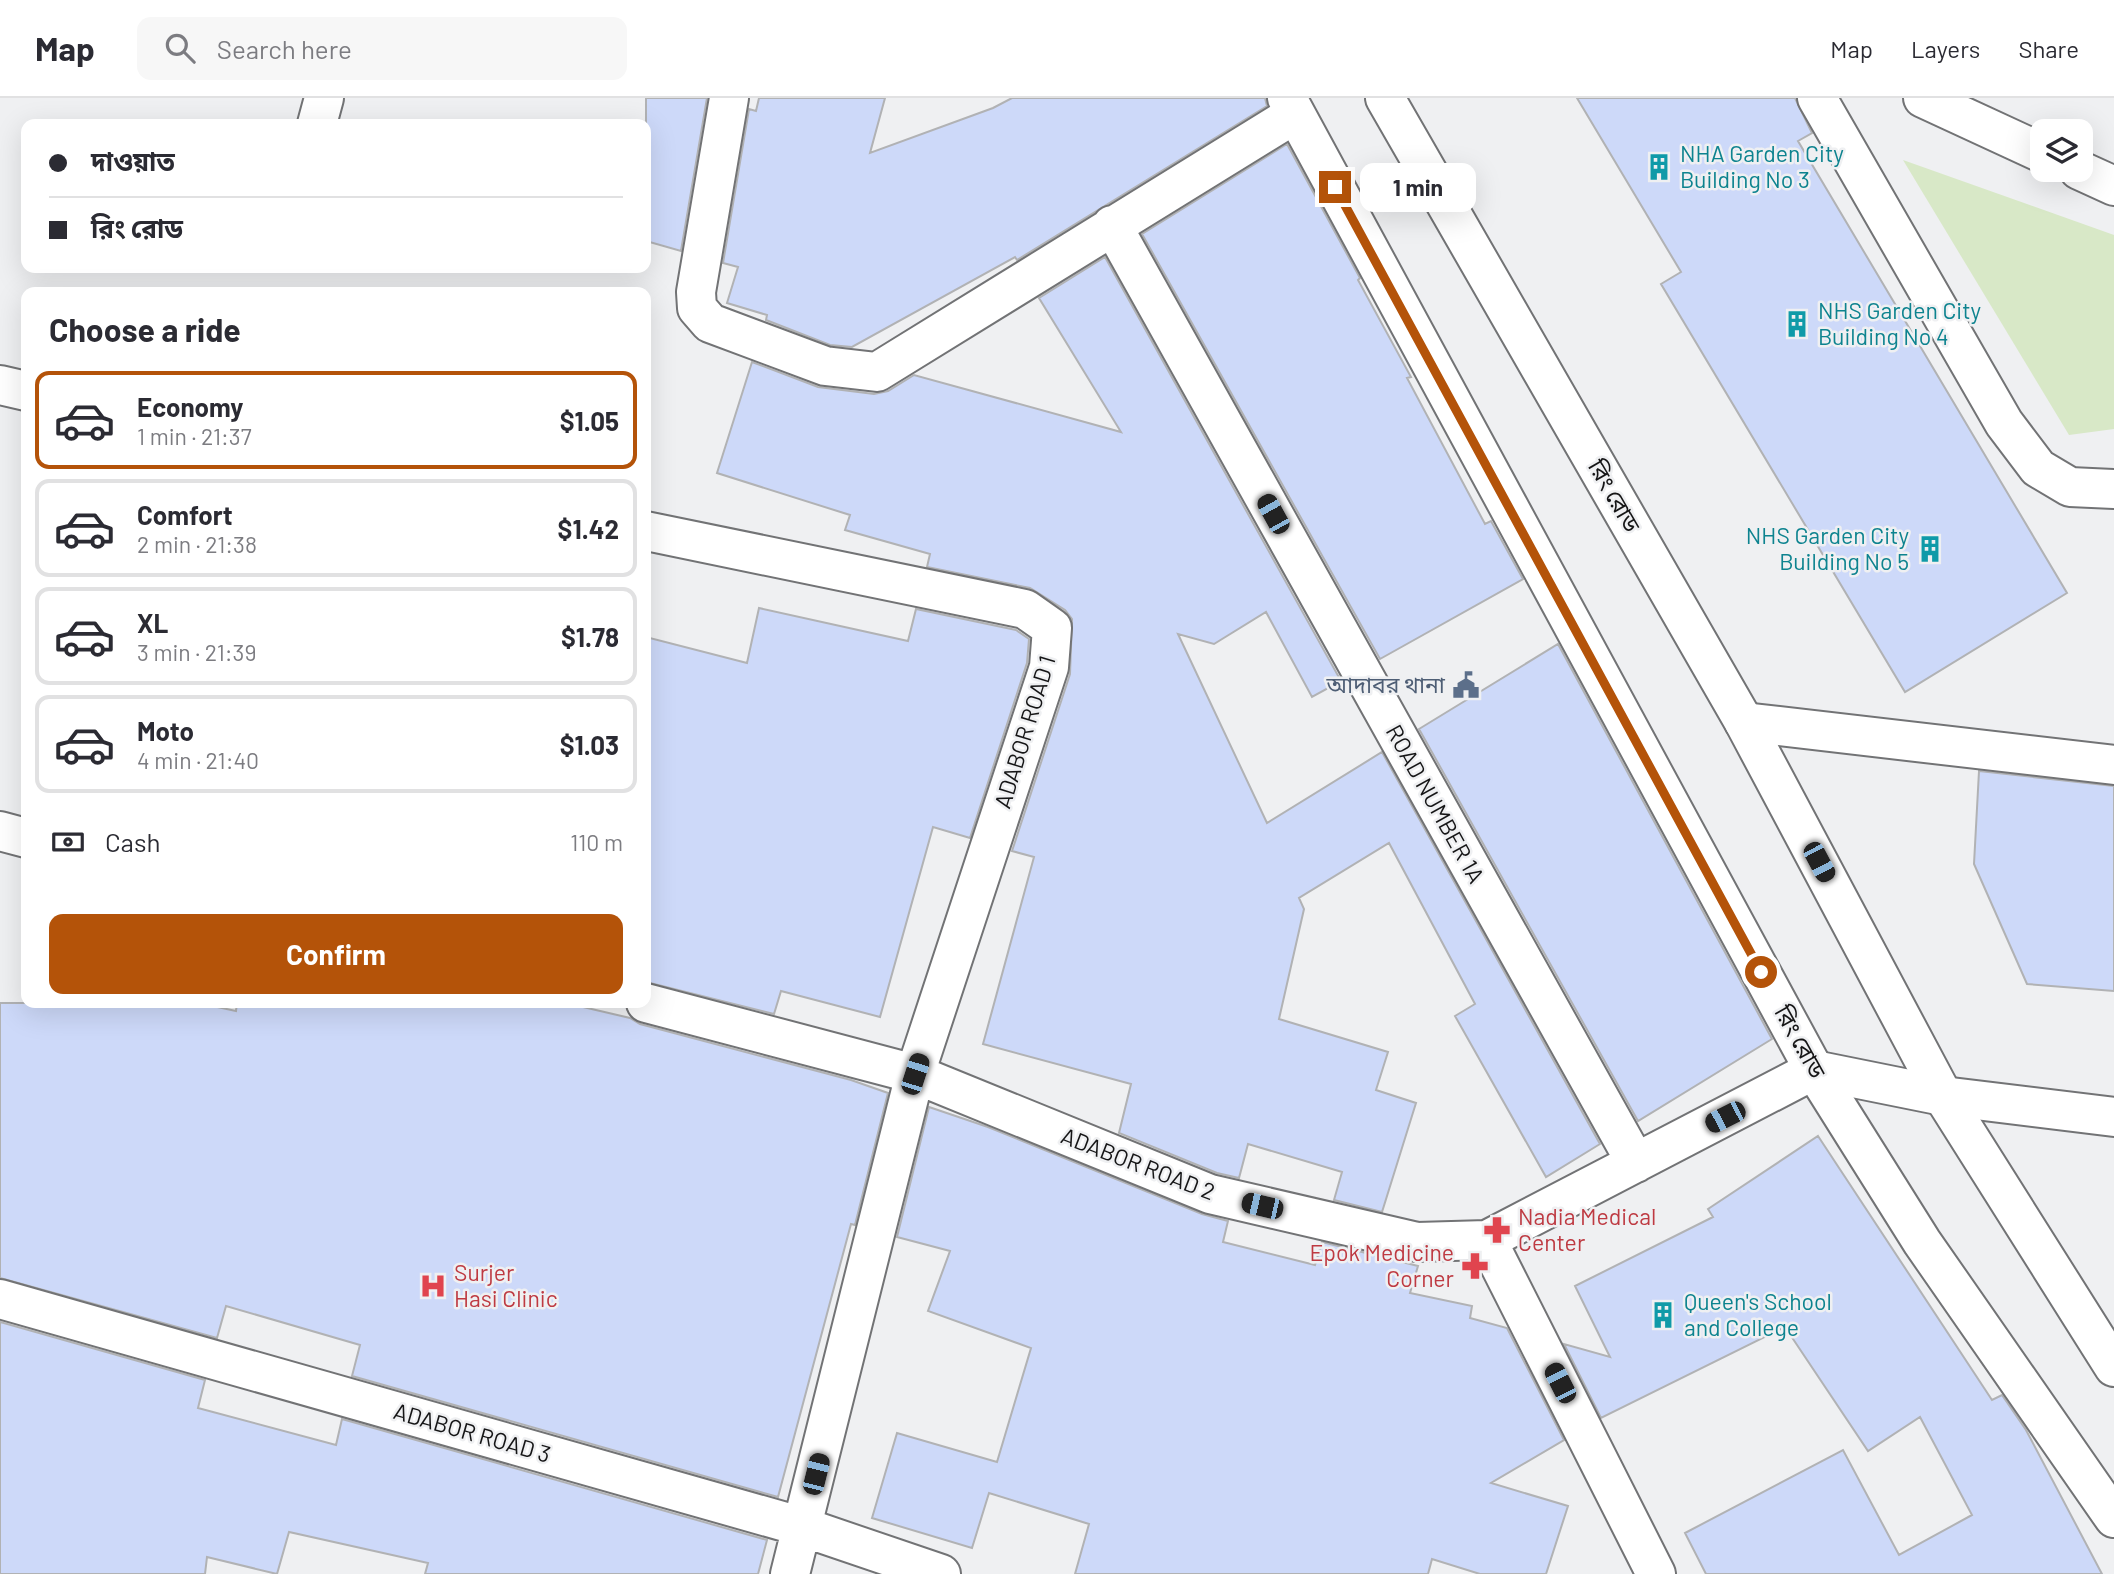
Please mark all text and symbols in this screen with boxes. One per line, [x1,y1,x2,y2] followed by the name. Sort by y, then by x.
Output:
[137,17,627,80] search box
[35,28,95,68] text: Map
[161,29,199,67] icon: search
[217,33,352,64] text: Search here
[1830,34,1873,63] text: Map
[1911,34,1980,63] text: Layers
[2018,34,2079,63] text: Share
[2030,119,2093,182] map controls
[2030,119,2093,182] button: layers
[1680,139,1844,193] place label: NHA Garden City Building No 3
[91,145,175,176] text: দাওয়াত
[1644,152,1674,182] building icon: NHA Garden City Building No 3
[1360,162,1475,212] callout: 1 min
[1319,171,1351,203] route end
[1393,173,1443,201] text: 1 min
[91,212,183,243] text: রিং রোড
[1818,296,1982,350] place label: NHS Garden City Building No 4
[1782,309,1812,339] building icon: NHS Garden City Building No 4
[49,310,241,348] text: Choose a ride
[53,389,116,452] icon: car
[137,391,243,422] text: Economy
[560,405,619,436] text: $1.05
[137,422,252,450] text: 1 min · 21:37
[1582,453,1647,537] street label: রিং রোড
[1254,491,1293,537] car
[53,497,116,560] icon: car
[137,499,233,530] text: Comfort
[558,513,619,544] text: $1.42
[1746,521,1909,575] place label: NHS Garden City Building No 5
[137,530,257,558] text: 2 min · 21:38
[1915,534,1945,564] building icon: NHS Garden City Building No 5
[53,605,116,668] icon: car
[137,607,168,638] text: XL
[561,621,619,652] text: $1.78
[137,638,256,666] text: 3 min · 21:39
[988,652,1061,811] street label: ADABOR ROAD 1
[1326,670,1446,698] place label: আদাবর থানা
[1451,670,1481,700] public building icon: আদাবর থানা
[53,713,116,776] icon: car
[137,715,194,746] text: Moto
[1381,719,1491,888] street label: ROAD NUMBER 1A
[560,729,619,760] text: $1.03
[137,746,259,774] text: 4 min · 21:40
[49,823,87,861] icon: cash
[105,826,160,857] text: Cash
[570,828,623,856] text: 110 m
[1800,839,1839,885] car
[49,914,623,994] button: Confirm
[1745,956,1777,988] route start
[1769,999,1833,1083] street label: রিং রোড
[899,1051,932,1097] car
[1702,1098,1749,1136] car
[1058,1121,1219,1205] street label: ADABOR ROAD 2
[1240,1191,1285,1221] car
[1518,1202,1656,1256] place label: Nadia Medical Center
[1482,1215,1512,1245] pharmacy icon: Nadia Medical Center
[1309,1238,1455,1292] place label: Epok Medicine Corner
[1460,1251,1490,1281] pharmacy icon: Epok Medicine Corner
[454,1258,558,1312] place label: Surjer Hasi Clinic
[418,1271,448,1301] hospital icon: Surjer Hasi Clinic
[1684,1287,1832,1341] place label: Queen's School and College
[1648,1300,1678,1330] building icon: Queen's School and College
[1542,1360,1579,1406] car
[391,1396,554,1468] street label: ADABOR ROAD 3
[801,1451,832,1497] car

